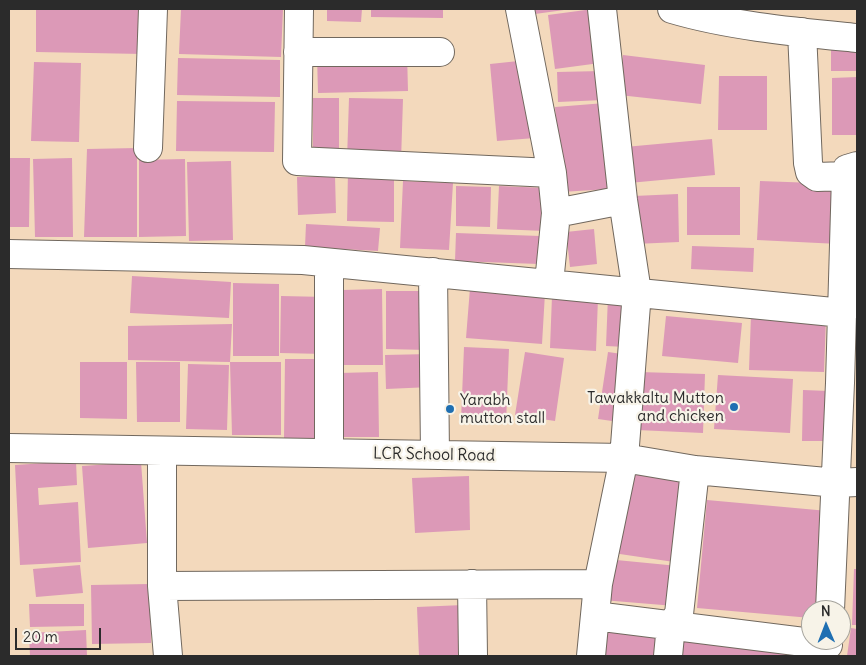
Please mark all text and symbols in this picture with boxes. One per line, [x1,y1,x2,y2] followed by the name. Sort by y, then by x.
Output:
[587,388,724,426] place label: Tawakkaltu Mutton and chicken
[460,390,545,428] place label: Yarabh mutton stall
[728,401,740,413] marker: Tawakkaltu Mutton and chicken
[444,403,456,415] marker: Yarabh mutton stall
[373,444,495,466] street label: LCR School Road
[801,600,851,650] north arrow
[821,602,831,620] text: N
[18,618,104,650] scale bar
[23,627,58,646] text: 20 m

